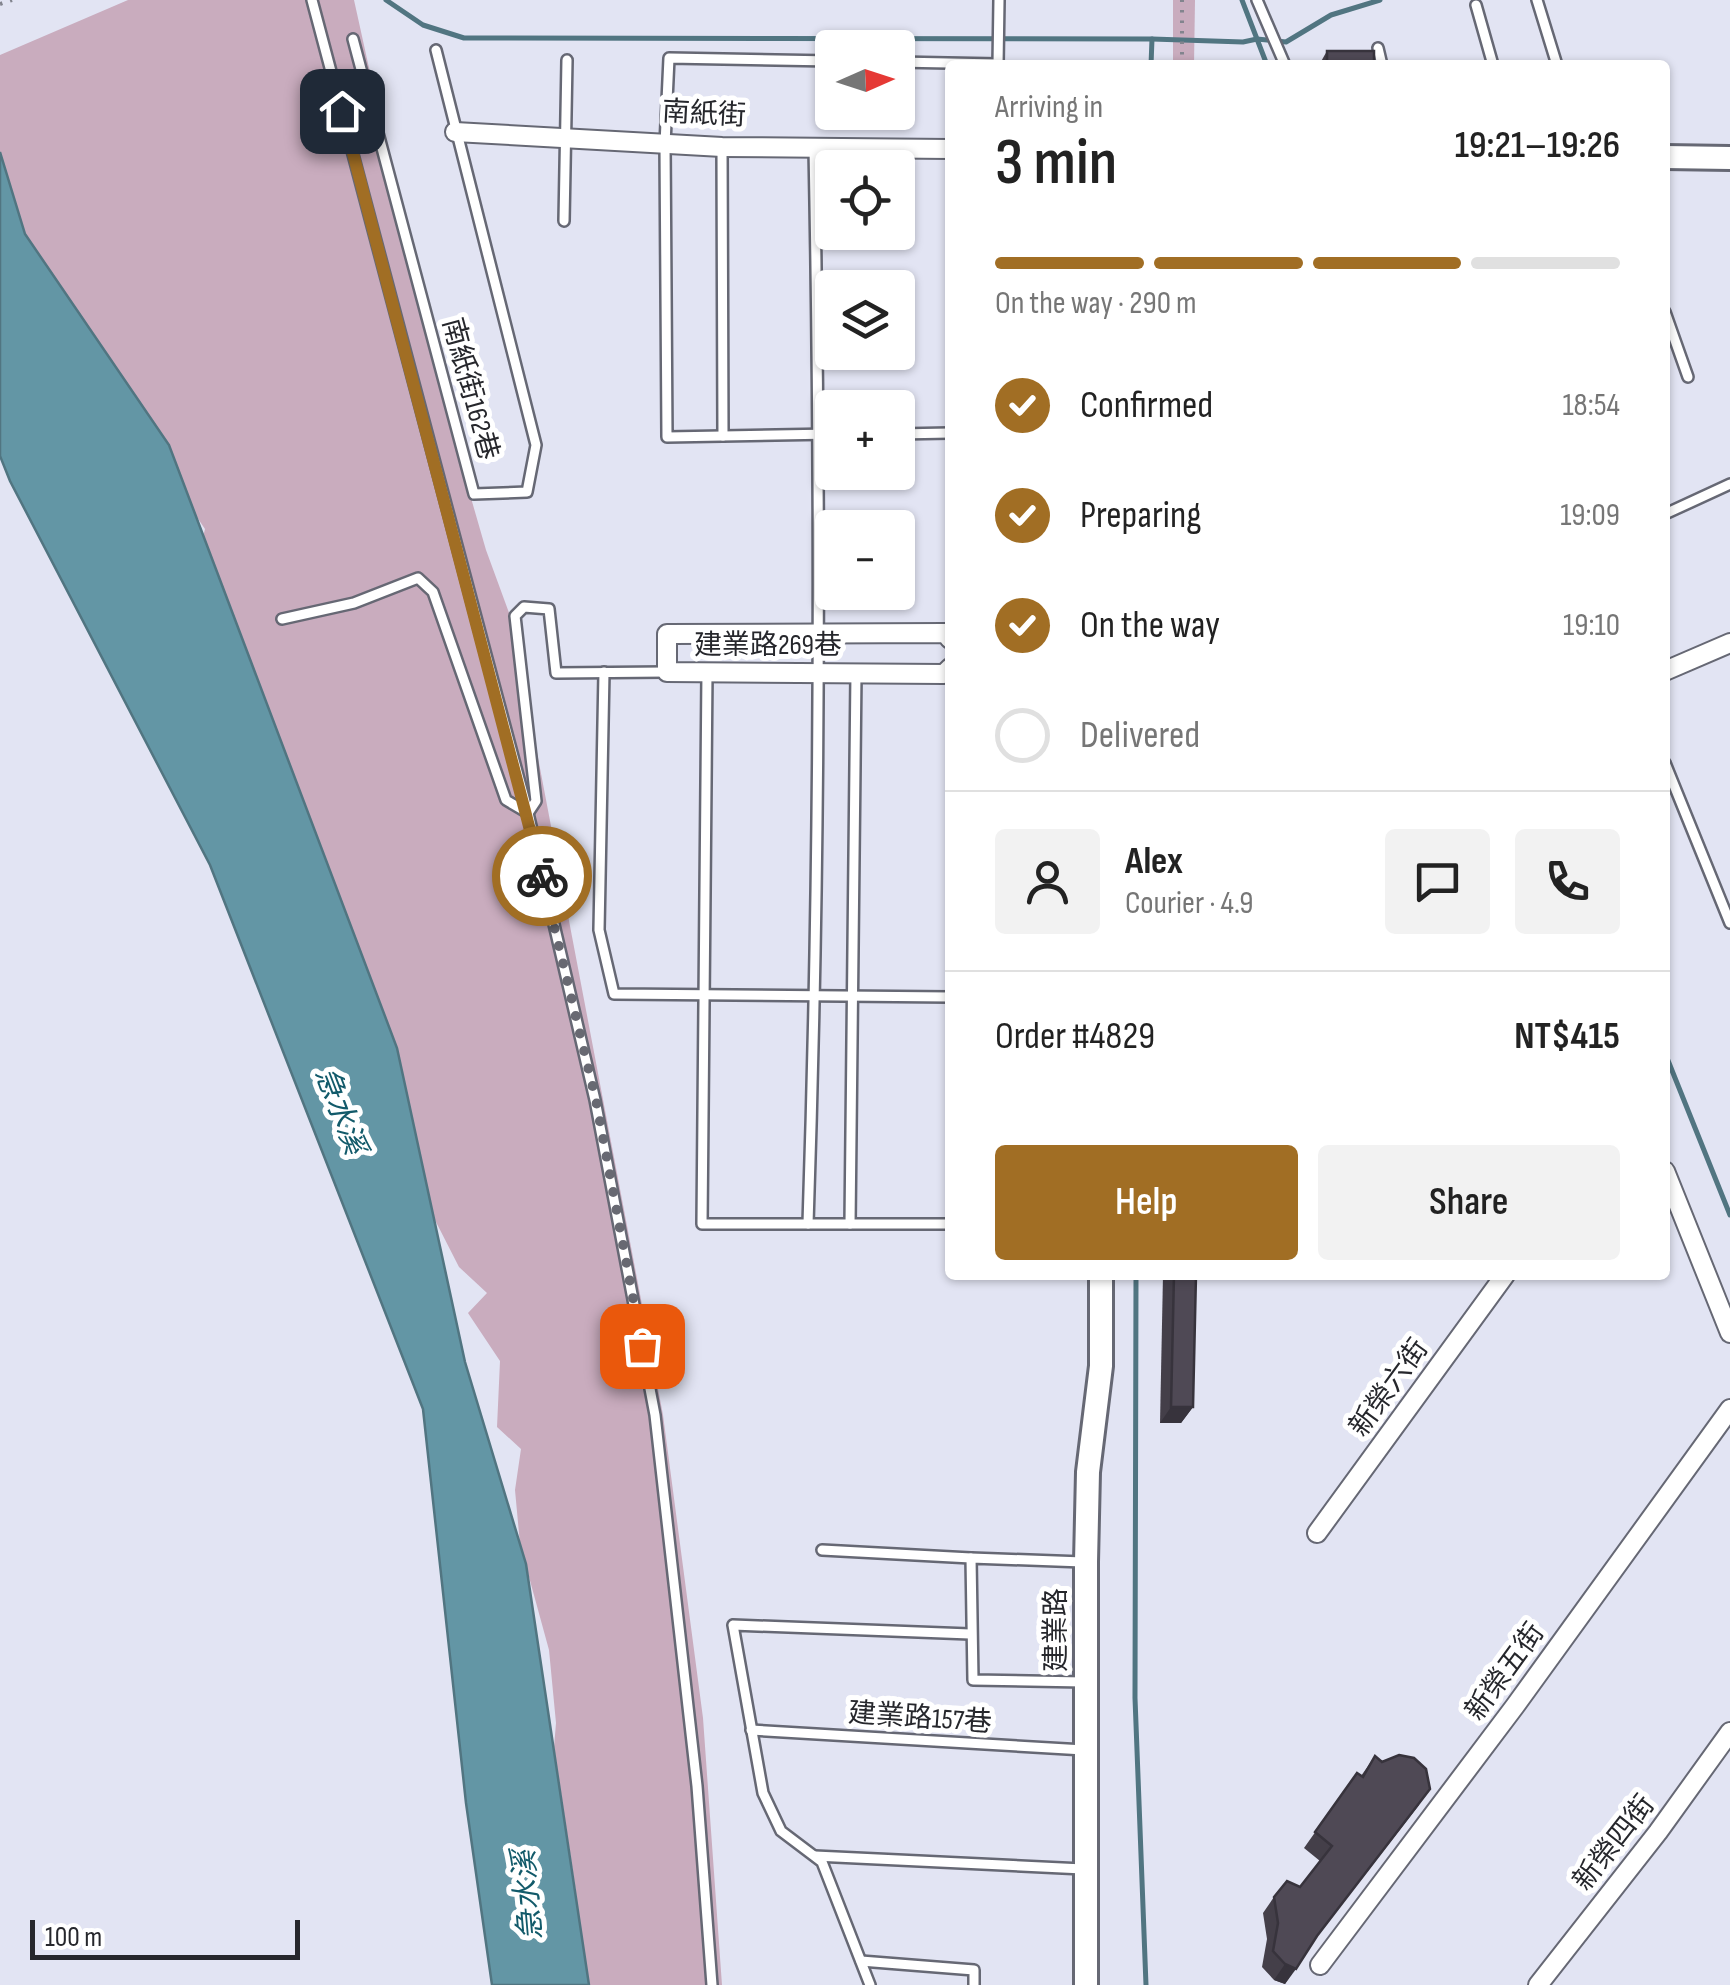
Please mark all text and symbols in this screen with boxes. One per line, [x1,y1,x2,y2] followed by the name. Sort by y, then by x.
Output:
[815,30,915,130] north arrow
[815,30,915,610] map controls
[300,69,385,154] pin
[315,84,370,139] icon: home
[995,88,1103,127] text: Arriving in
[661,95,747,133] street label: 南紙街
[1455,123,1620,168] text: 19:21–19:26
[995,125,1117,203] text: 3 min
[815,150,915,250] button: locate
[815,270,915,370] button: layers
[995,284,1197,323] text: On the way · 290 m
[435,314,505,464] street label: 南紙街162巷
[995,378,1050,433] icon: check
[1080,383,1213,428] text: Confirmed
[1562,386,1620,425] text: 18:54
[815,390,915,490] button: +
[995,488,1050,543] icon: check
[1080,493,1201,538] text: Preparing
[1560,496,1620,535] text: 19:09
[815,510,915,610] button: −
[995,598,1050,653] icon: check
[1080,603,1220,648] text: On the way
[1563,606,1620,645] text: 19:10
[694,629,842,662] street label: 建業路269巷
[1080,713,1200,758] text: Delivered
[492,826,592,926] courier
[995,829,1100,934] button: person
[1385,829,1490,934] button: chat
[1515,829,1620,934] button: phone
[1125,839,1183,884] text: Alex
[515,849,570,904] icon: bike
[1125,884,1253,923] text: Courier · 4.9
[995,1014,1155,1059] text: Order #4829
[1514,1014,1620,1059] text: NT$415
[307,1063,374,1163] water label: 急水溪
[995,1145,1298,1260] button: Help
[1318,1145,1620,1260] button: Share
[600,1304,685,1389] pin
[615,1319,670,1374] icon: bag
[1343,1333,1435,1443] street label: 新榮六街
[1040,1588,1073,1672] street label: 建業路
[1459,1617,1551,1727] street label: 新榮五街
[847,1697,993,1739] street label: 建業路157巷
[1567,1789,1661,1897] street label: 新榮四街
[506,1845,550,1941] water label: 急水溪
[30,1915,300,1960] scale bar
[45,1921,102,1954] text: 100 m

